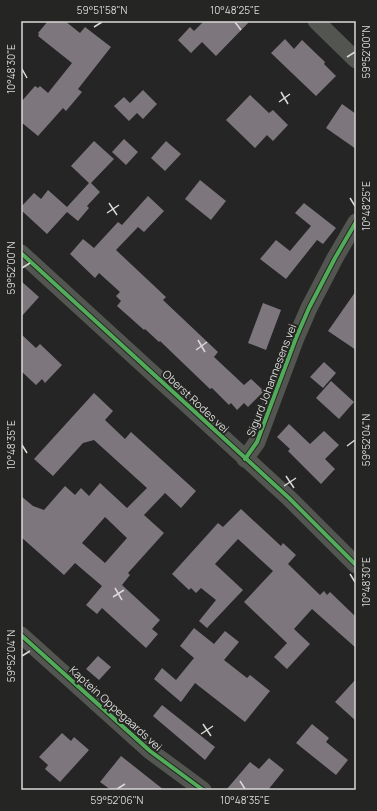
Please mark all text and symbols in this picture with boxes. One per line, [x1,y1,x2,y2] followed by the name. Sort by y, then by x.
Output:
[77,3,127,17] text: 59°51'58"N
[210,3,260,17] text: 10°48'25"E
[359,25,373,78] text: 59°52'00"N
[4,44,18,94] text: 10°48'30"E
[359,181,373,231] text: 10°48'25"E
[4,241,18,294] text: 59°52'00"N
[243,321,299,439] street label: Sigurd Johannesens vei
[160,366,232,436] street label: Oberst Rodes vei
[359,414,373,466] text: 59°52'04"N
[4,420,18,470] text: 10°48'35"E
[359,557,373,607] text: 10°48'30"E
[4,630,18,682] text: 59°52'04"N
[66,662,166,754] street label: Kaptein Oppegaards vei
[91,793,144,807] text: 59°52'06"N
[220,793,270,807] text: 10°48'35"E

